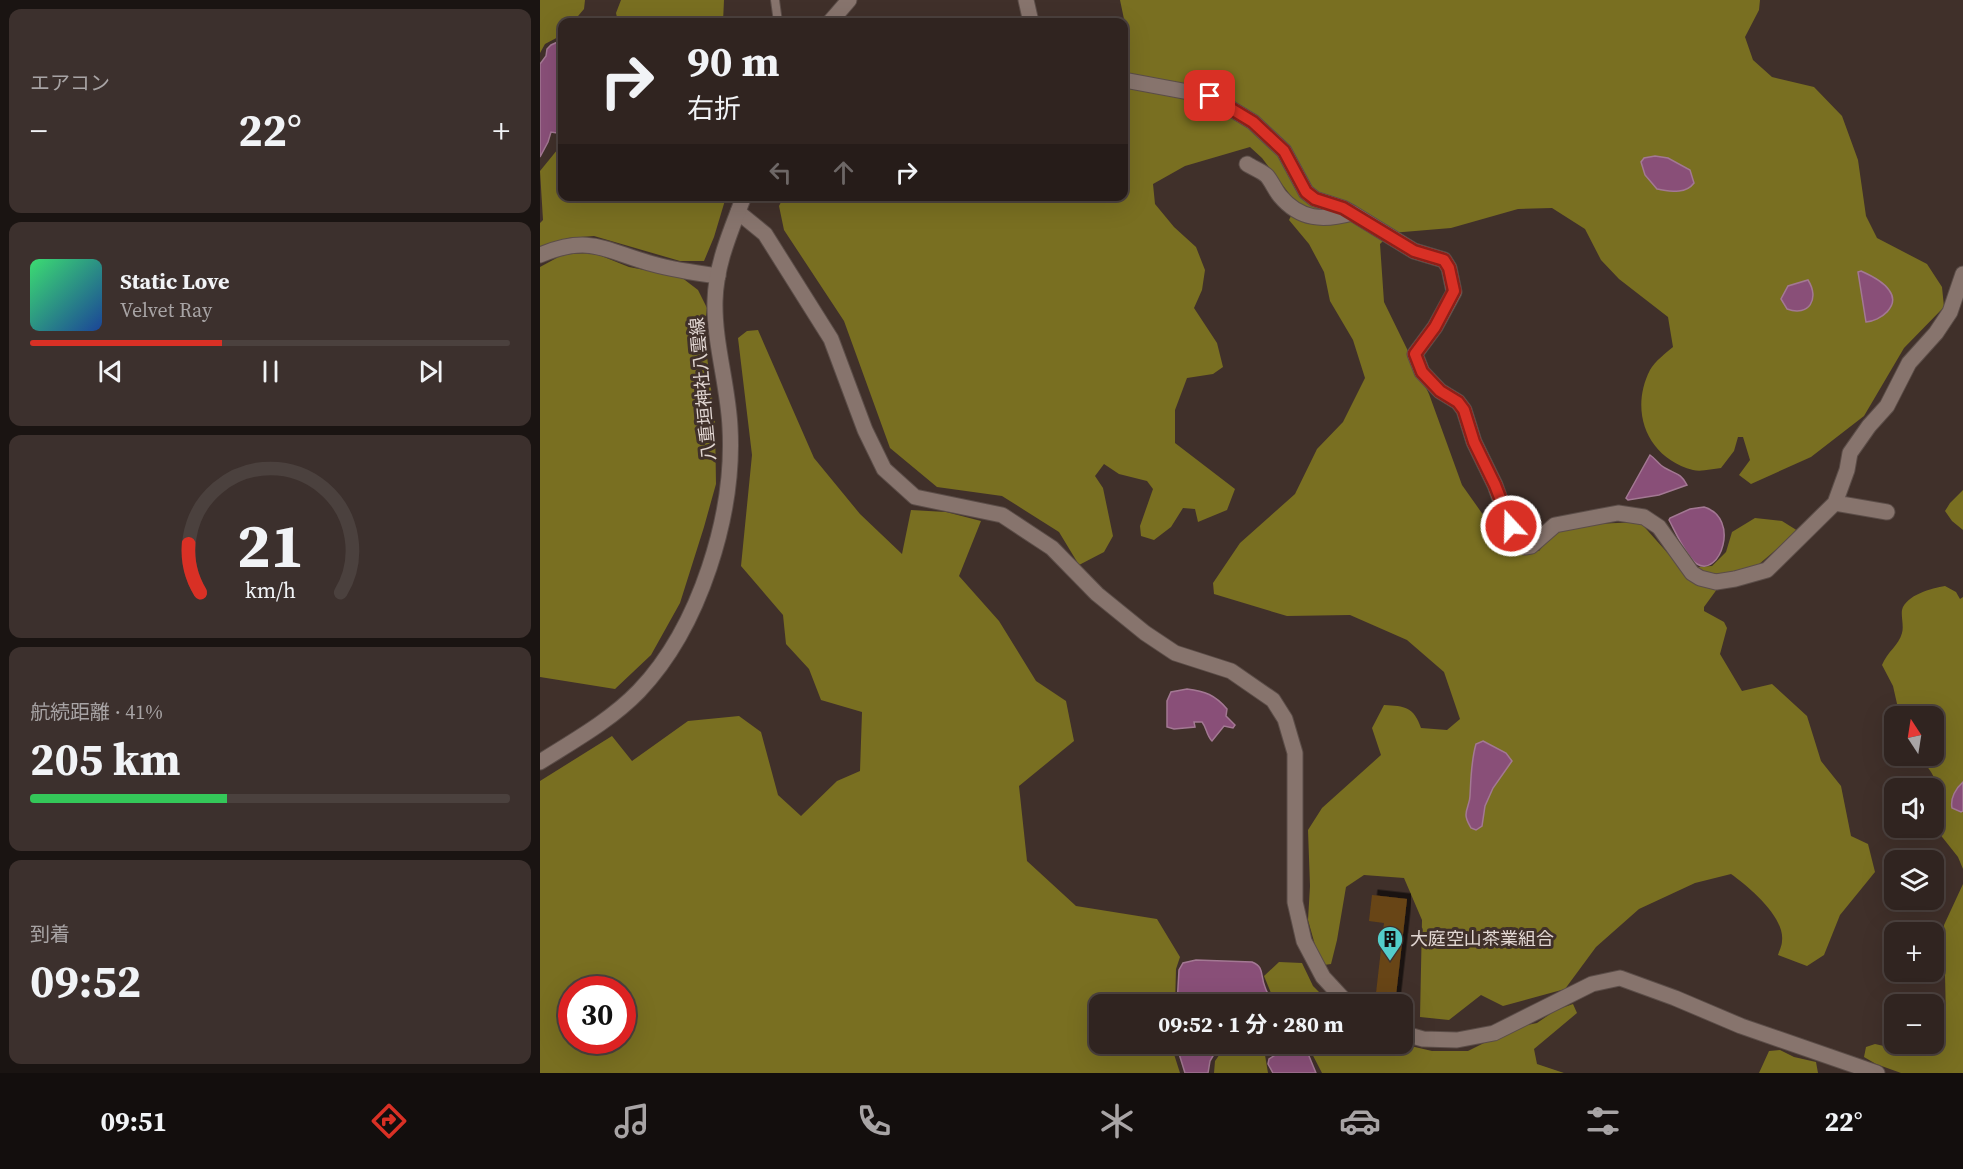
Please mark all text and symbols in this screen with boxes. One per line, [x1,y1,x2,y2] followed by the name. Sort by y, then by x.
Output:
[687,32,780,90] text: 90 m
[588,42,666,120] icon: right
[30,69,110,97] text: エアコン
[1184,70,1235,121] pin
[1193,79,1226,112] icon: arrive
[687,90,741,127] text: 右折
[238,99,302,161] text: 22°
[30,108,48,153] text: −
[492,108,510,153] text: +
[764,156,797,189] icon: left
[827,156,860,189] icon: ahead
[890,156,923,189] icon: right
[120,266,230,296] text: Static Love
[120,296,212,324] text: Velvet Ray
[684,316,721,462] street label: 八重垣神社八雲線
[94,355,127,388] icon: previous
[254,355,287,388] icon: pause
[414,355,447,388] icon: next
[1479,494,1543,558] position arrow
[236,503,304,589] text: 21
[244,577,296,606] text: km/h
[30,698,163,726] text: 航続距離 · 41%
[1884,706,1944,766] north arrow
[1884,706,1944,1054] map controls
[30,728,181,790] text: 205 km
[1884,778,1944,838] button: sound
[1884,850,1944,910] button: layers
[30,920,70,948] text: 到着
[1884,922,1944,982] button: +
[1375,924,1405,962] building icon: 大庭空山茶業組合
[1410,926,1554,951] place label: 大庭空山茶業組合
[30,950,141,1012] text: 09:52
[558,976,636,1054] speed limit sign: 30
[1884,994,1944,1054] button: −
[1158,1009,1344,1039] text: 09:52 · 1 分 · 280 m
[368,1100,410,1142] icon: directions
[611,1100,653,1142] icon: music
[853,1100,895,1142] icon: phone
[1096,1100,1138,1142] icon: climate
[1339,1100,1381,1142] icon: car
[1582,1100,1624,1142] icon: filters
[100,1103,167,1140] text: 09:51
[1824,1103,1863,1140] text: 22°

